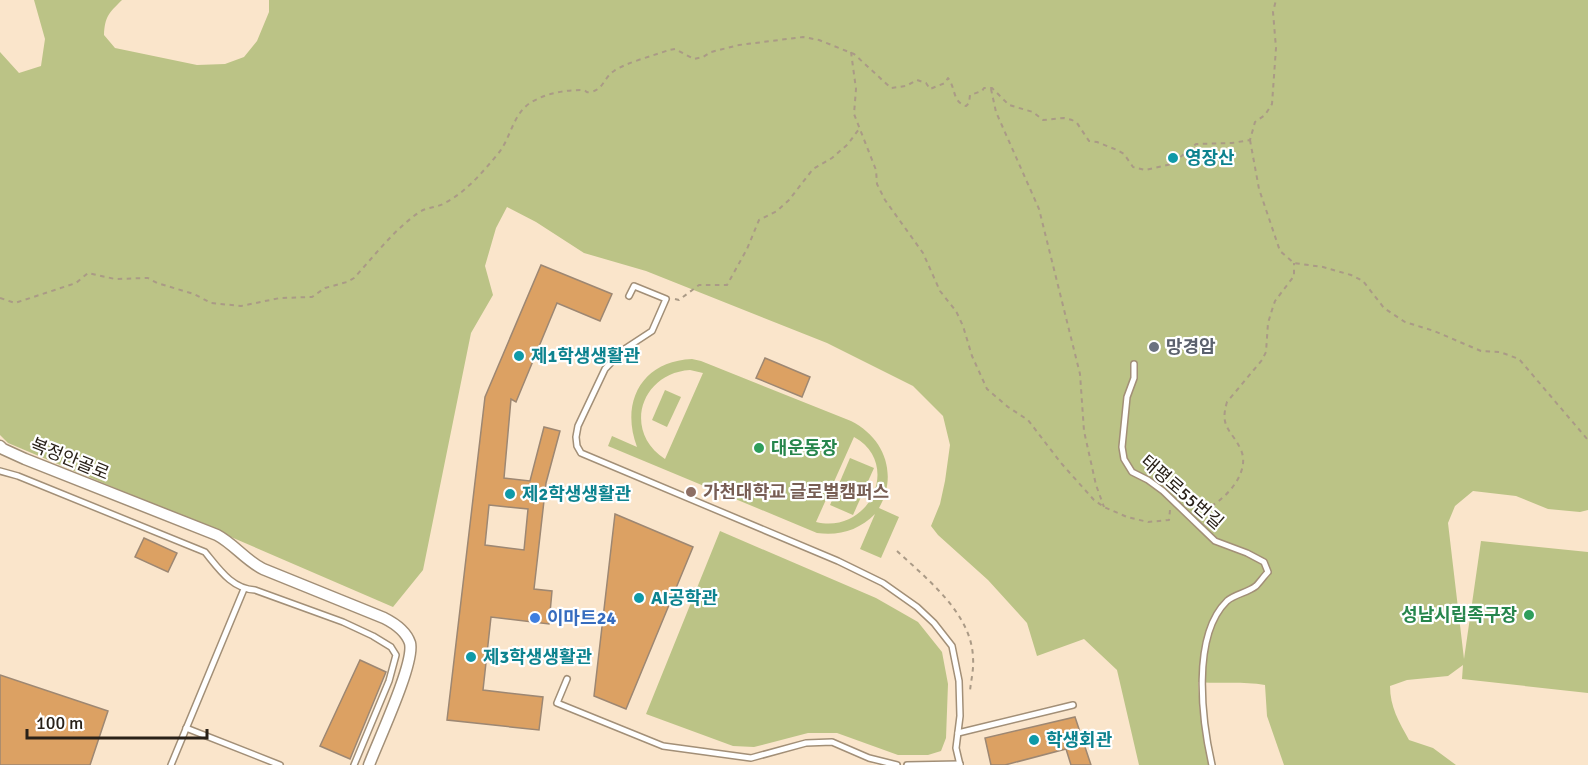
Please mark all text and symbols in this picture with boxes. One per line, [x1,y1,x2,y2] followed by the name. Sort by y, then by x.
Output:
[1185,147,1235,169] place label: 영장산
[1166,151,1180,165] marker: 영장산
[1166,336,1216,358] place label: 망경암
[1147,340,1161,354] marker: 망경암
[531,345,641,367] place label: 제1학생생활관
[512,349,526,363] marker: 제1학생생활관
[27,433,113,485] street label: 복정안골로
[771,437,838,459] place label: 대운동장
[752,441,766,455] marker: 대운동장
[1136,450,1228,534] street label: 태평로55번길
[703,481,889,503] place label: 가천대학교 글로벌캠퍼스
[522,483,632,505] place label: 제2학생생활관
[684,485,698,499] marker: 가천대학교 글로벌캠퍼스
[503,487,517,501] marker: 제2학생생활관
[651,587,718,609] place label: AI공학관
[632,591,646,605] marker: AI공학관
[1401,604,1517,626] place label: 성남시립족구장
[547,607,616,629] place label: 이마트24
[1522,608,1536,622] marker: 성남시립족구장
[528,611,542,625] marker: 이마트24
[483,646,593,668] place label: 제3학생생활관
[464,650,478,664] marker: 제3학생생활관
[27,702,207,740] scale bar
[36,712,83,734] text: 100 m
[1046,729,1113,751] place label: 학생회관
[1027,733,1041,747] marker: 학생회관

